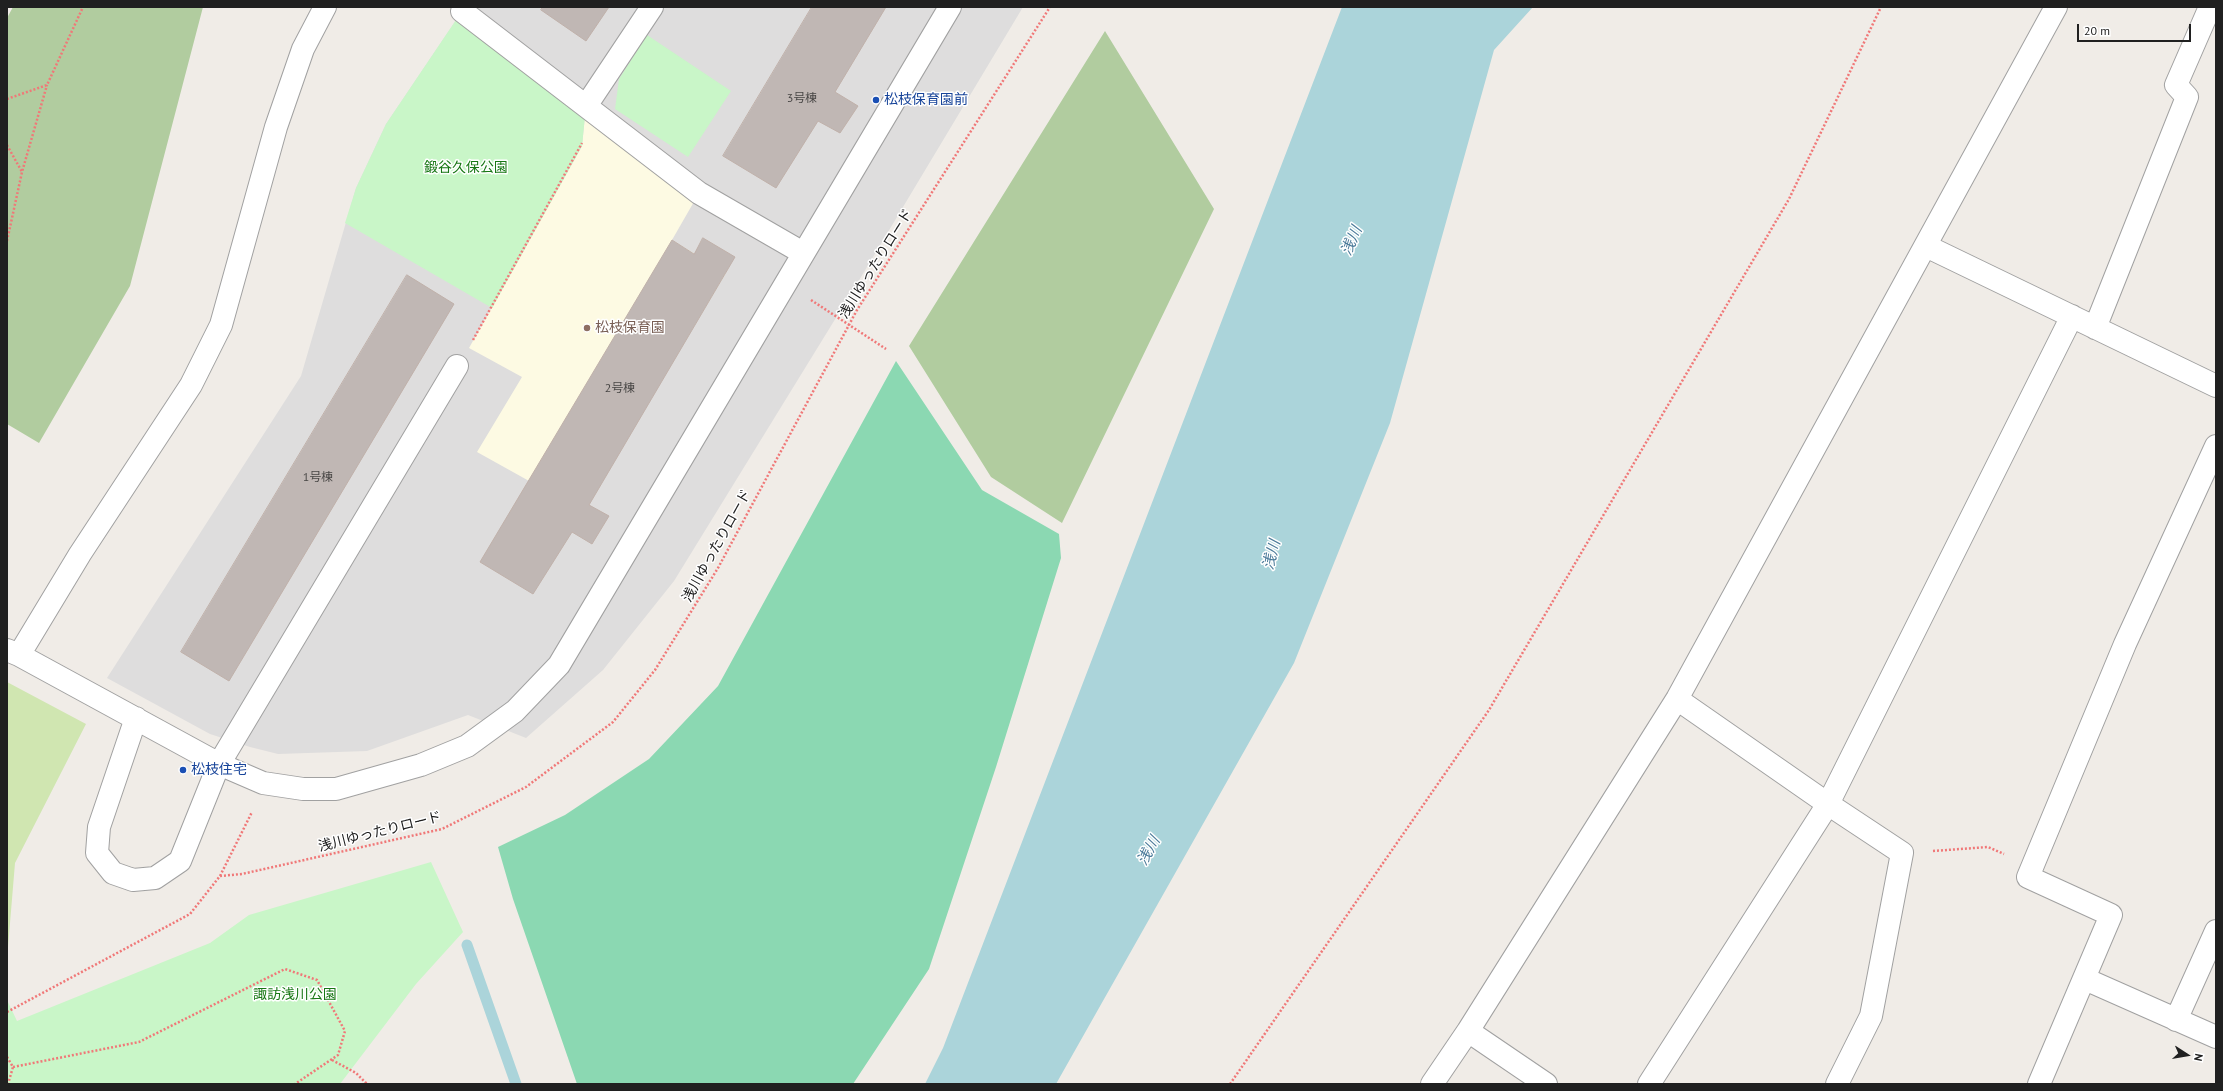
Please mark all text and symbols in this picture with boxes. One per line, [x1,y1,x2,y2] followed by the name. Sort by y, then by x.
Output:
[2079,16,2193,42] scale bar
[2084,23,2110,38] text: 20 m
[787,92,817,106] house number: 3号棟
[884,92,968,108] place label: 松枝保育園前
[871,95,881,105] marker: 松枝保育園前
[424,160,508,176] park label: 鍛谷久保公園
[835,206,917,322] street label: 浅川ゆったりロード
[1338,224,1366,258] water label: 浅川
[595,320,665,336] place label: 松枝保育園
[582,323,592,333] marker: 松枝保育園
[605,382,635,396] house number: 2号棟
[303,471,333,485] house number: 1号棟
[679,487,755,605] street label: 浅川ゆったりロード
[1260,538,1284,572] water label: 浅川
[191,762,247,778] place label: 松枝住宅
[178,765,188,775] marker: 松枝住宅
[317,809,443,855] street label: 浅川ゆったりロード
[1134,834,1164,868] water label: 浅川
[253,987,337,1003] park label: 諏訪浅川公園
[2167,1035,2207,1075] north arrow
[2191,1052,2206,1062] text: N

